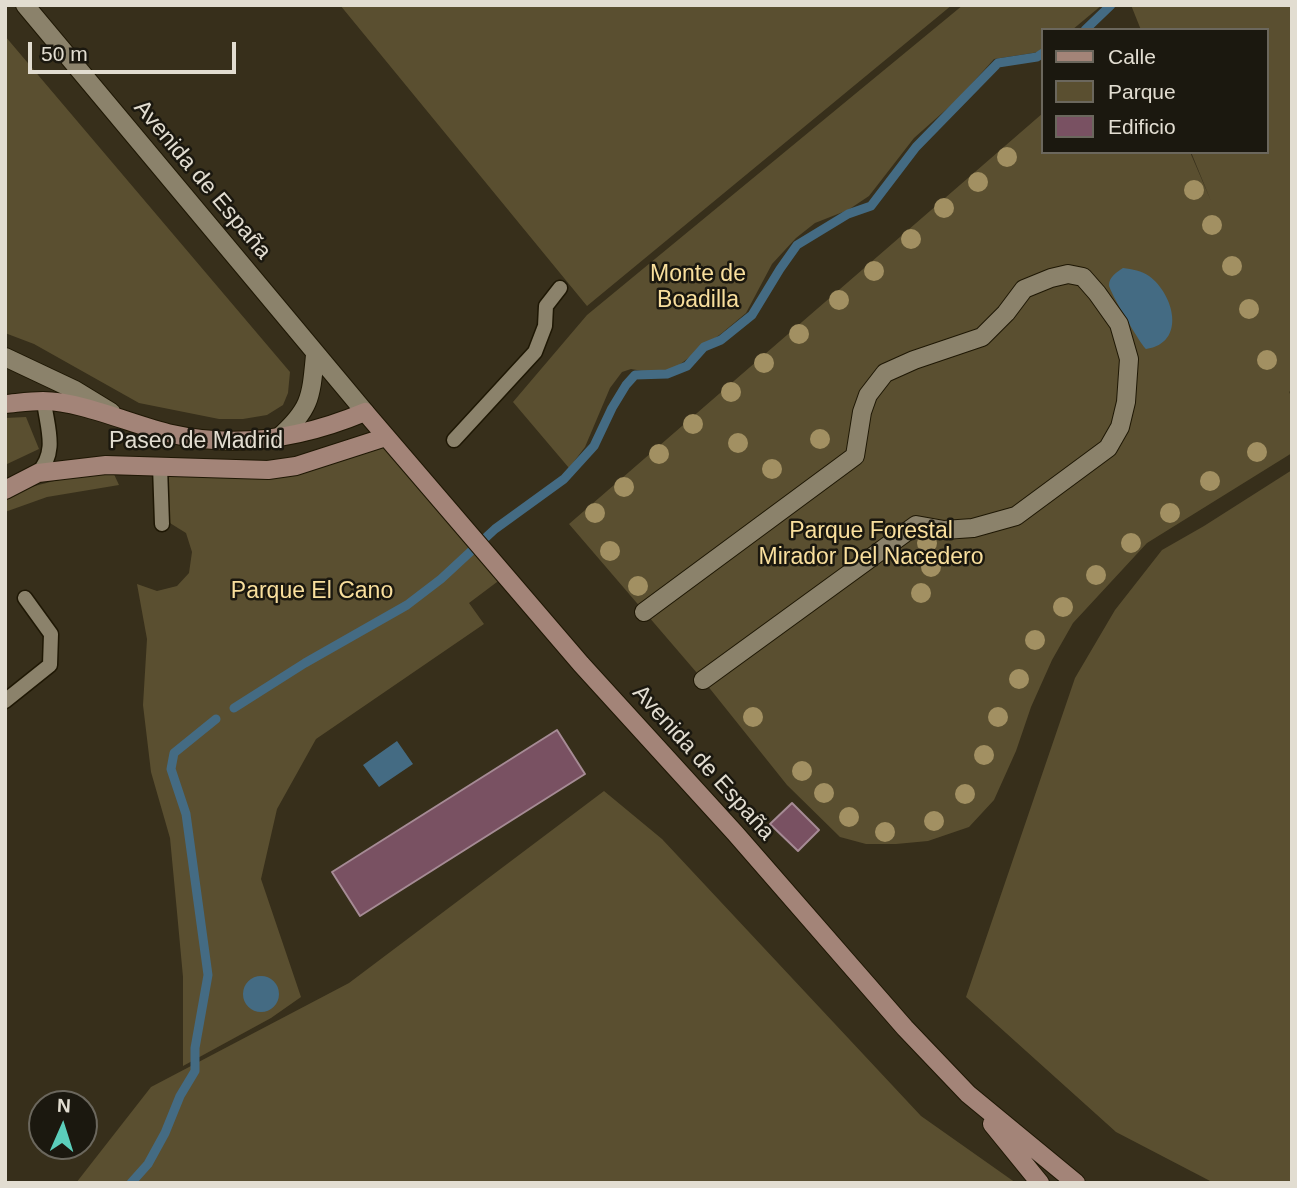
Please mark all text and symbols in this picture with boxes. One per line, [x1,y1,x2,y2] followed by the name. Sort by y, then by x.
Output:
[32,28,240,72] scale bar
[1042,28,1269,154] legend
[41,42,88,65] text: 50 m
[1108,45,1156,68] text: Calle
[1108,80,1176,103] text: Parque
[127,95,277,265] street label: Avenida de España
[1108,115,1176,138] text: Edificio
[650,261,746,315] park label: Monte de Boadilla
[109,428,283,456] street label: Paseo de Madrid
[759,518,983,572] park label: Parque Forestal Mirador Del Nacedero
[231,578,393,606] park label: Parque El Cano
[626,680,780,846] street label: Avenida de España
[28,1090,98,1160] north arrow
[57,1095,71,1116] text: N

